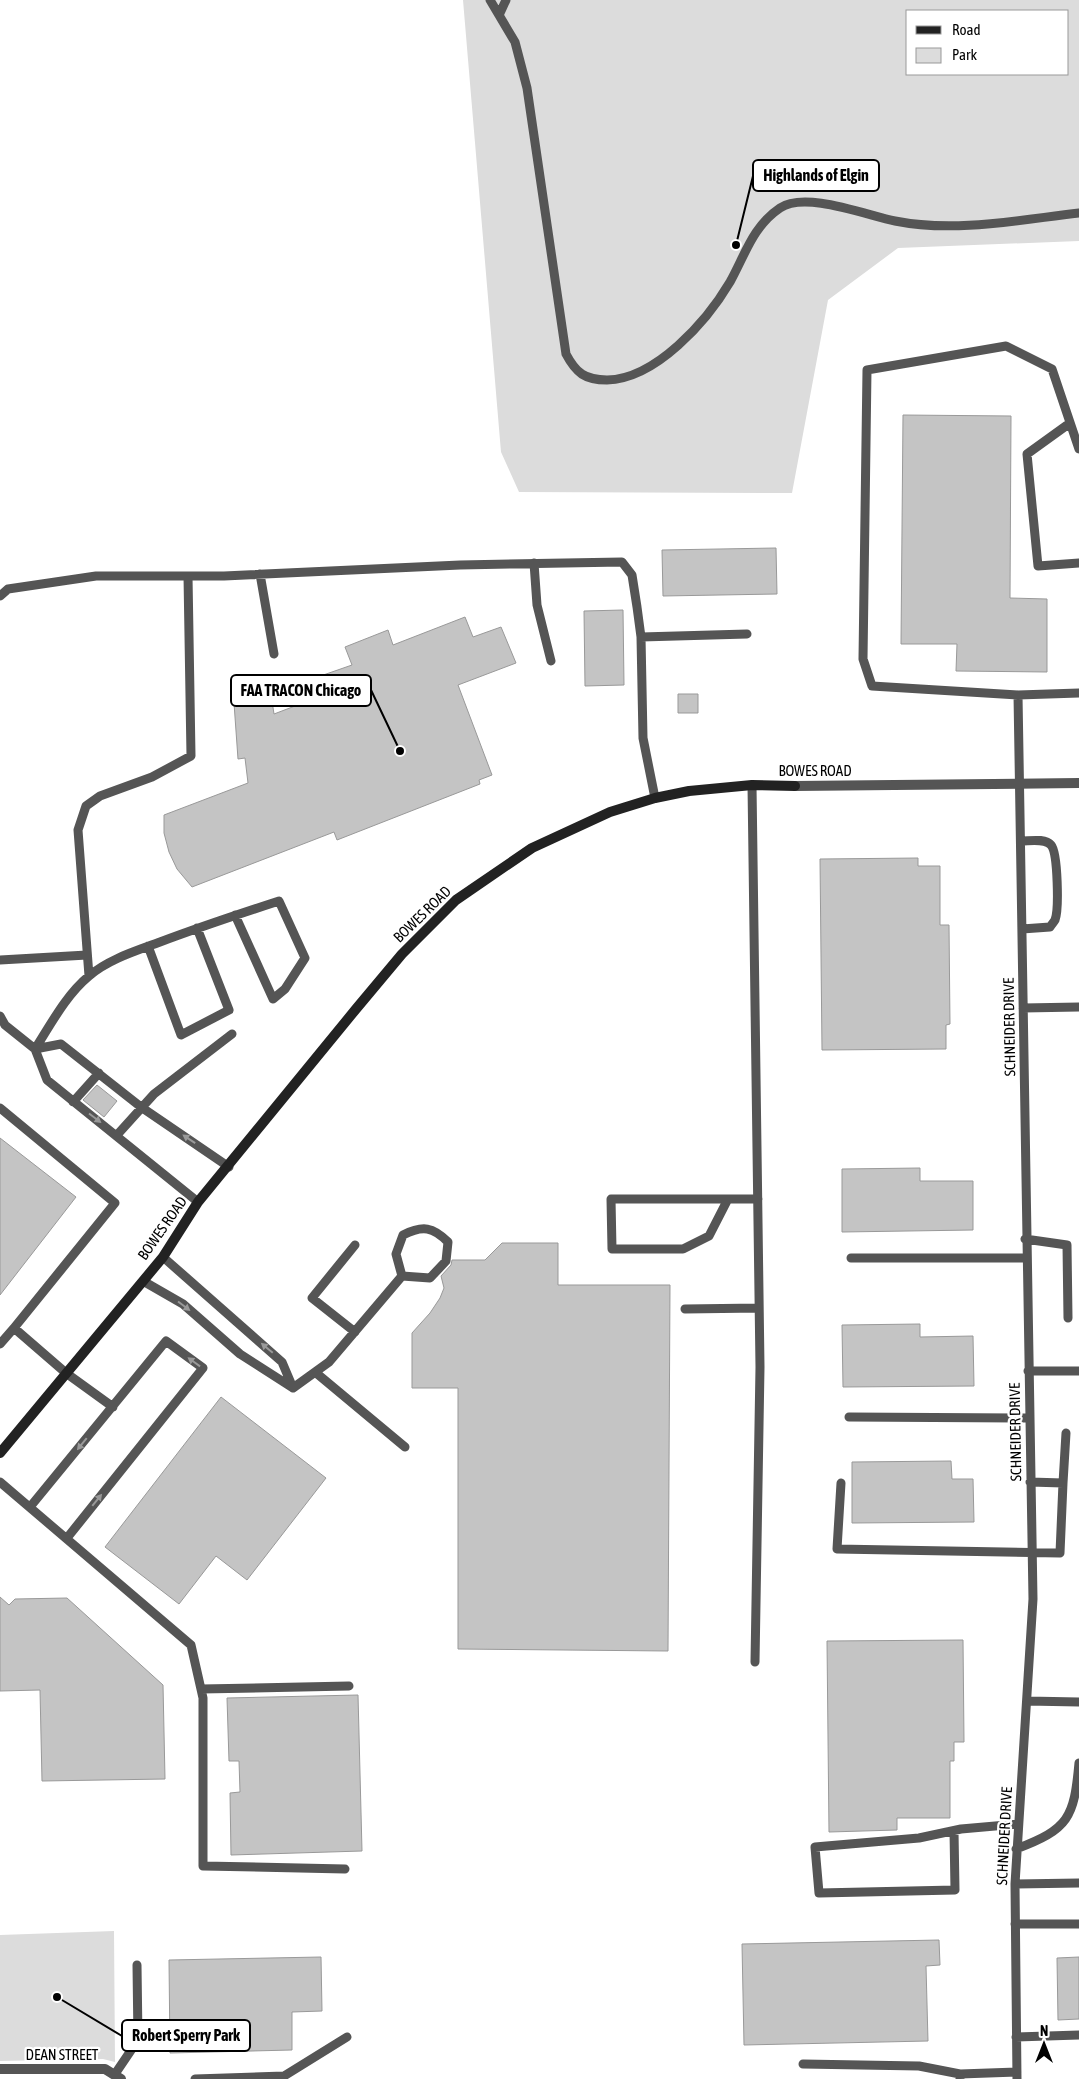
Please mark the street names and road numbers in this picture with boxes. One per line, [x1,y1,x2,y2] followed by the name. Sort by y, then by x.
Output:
[778,762,852,779] street label: BOWES ROAD
[390,882,454,946] street label: BOWES ROAD
[1000,977,1018,1076] street label: SCHNEIDER DRIVE
[134,1193,190,1263] street label: BOWES ROAD
[1006,1382,1024,1481] street label: SCHNEIDER DRIVE
[993,1786,1015,1886] street label: SCHNEIDER DRIVE
[26,2046,99,2063] street label: DEAN STREET

